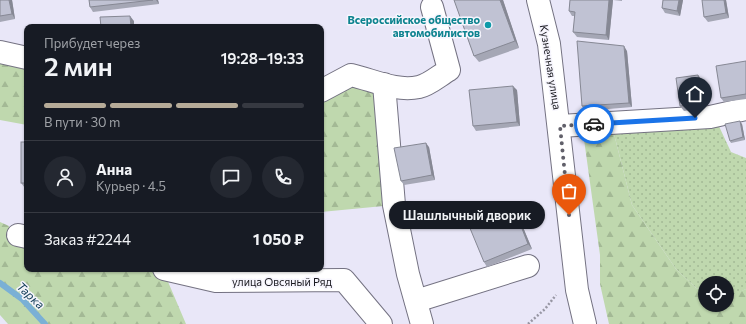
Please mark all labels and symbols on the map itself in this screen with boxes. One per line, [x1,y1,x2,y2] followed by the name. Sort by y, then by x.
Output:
[347,13,480,39] place label: Всероссийское общество автомобилистов
[483,20,493,30] marker: Всероссийское общество автомобилистов
[538,24,564,110] street label: Кузнечная улица
[678,77,712,118] pin
[574,104,614,144] courier
[552,174,586,215] pin
[389,201,545,229] callout: Шашлычный дворик
[232,275,333,288] street label: улица Овсяный Ряд
[14,279,48,311] water label: Тарка

